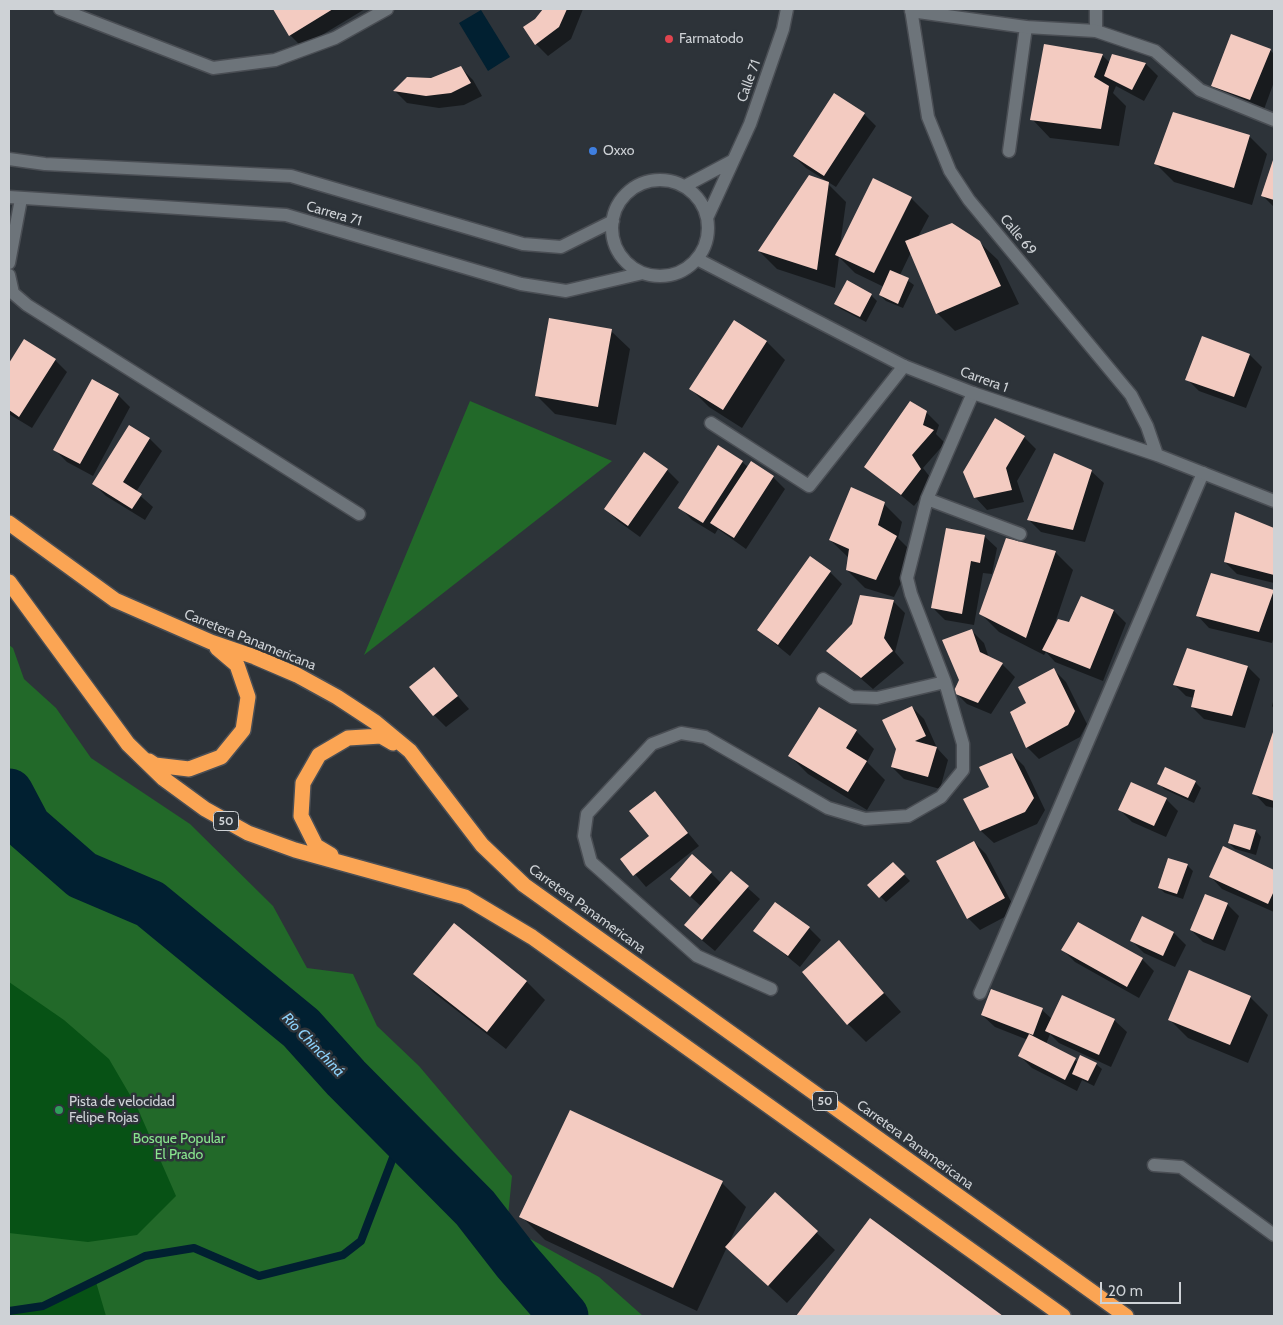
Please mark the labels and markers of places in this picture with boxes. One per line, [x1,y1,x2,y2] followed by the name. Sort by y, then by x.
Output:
[679,31,743,47] place label: Farmatodo
[663,33,675,45] marker: Farmatodo
[603,143,634,159] place label: Oxxo
[587,145,599,157] marker: Oxxo
[69,1094,175,1126] place label: Pista de velocidad Felipe Rojas
[53,1104,65,1116] marker: Pista de velocidad Felipe Rojas

